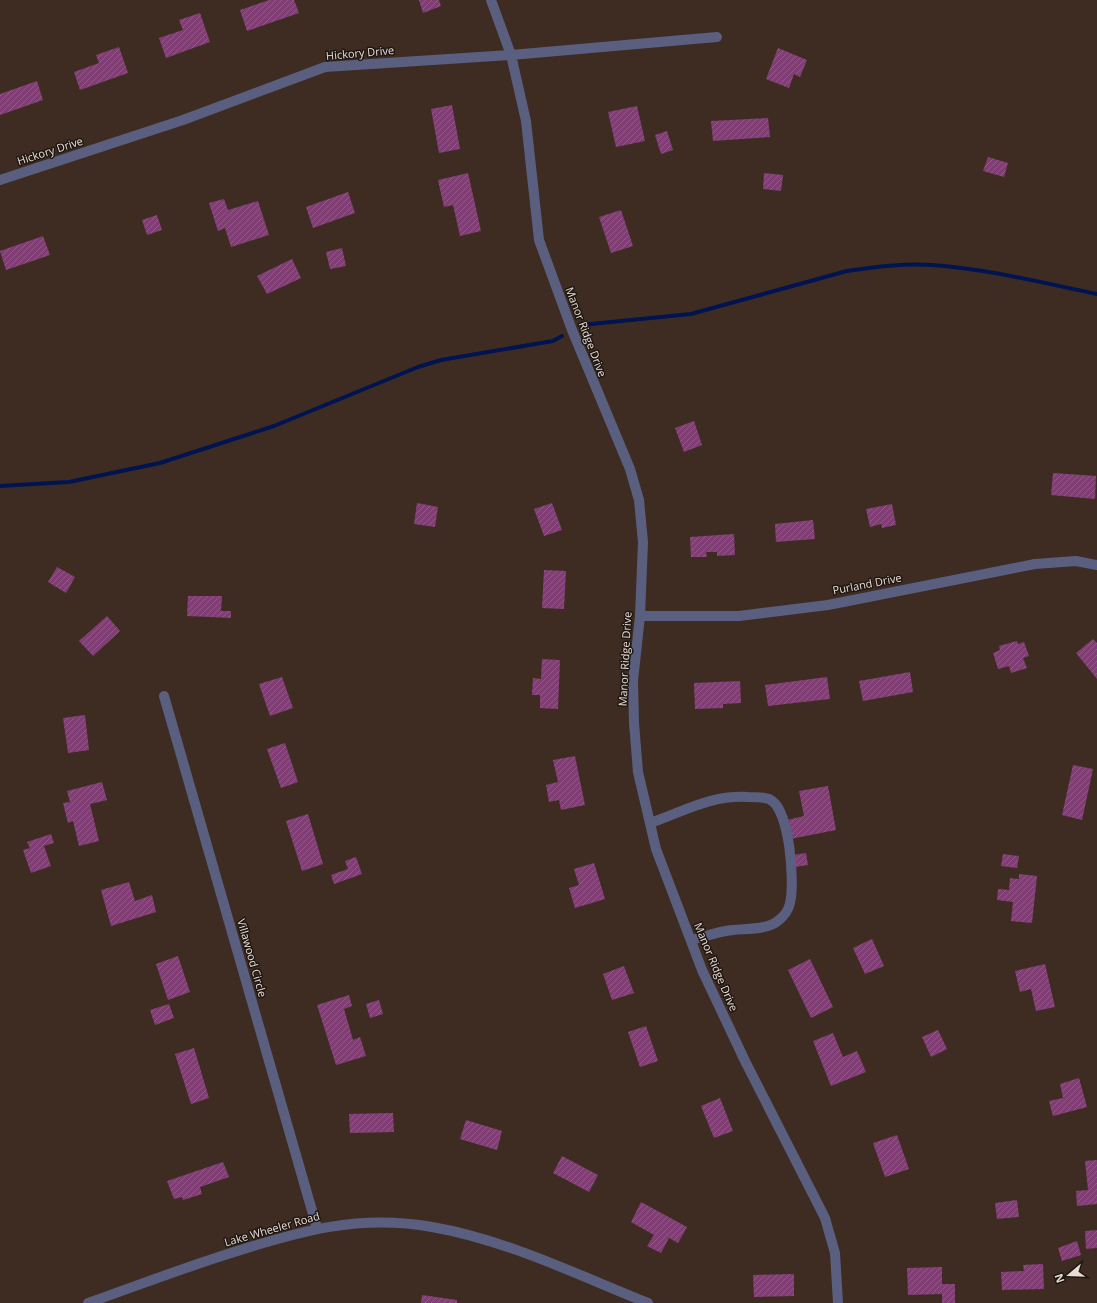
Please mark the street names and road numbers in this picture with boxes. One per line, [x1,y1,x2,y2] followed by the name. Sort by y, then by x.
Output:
[325,42,395,63] street label: Hickory Drive
[15,133,85,168] street label: Hickory Drive
[562,285,610,379] street label: Manor Ridge Drive
[831,569,903,598] street label: Purland Drive
[615,611,634,707] street label: Manor Ridge Drive
[234,917,271,999] street label: Villawood Circle
[691,920,742,1013] street label: Manor Ridge Drive
[222,1208,321,1249] street label: Lake Wheeler Road

